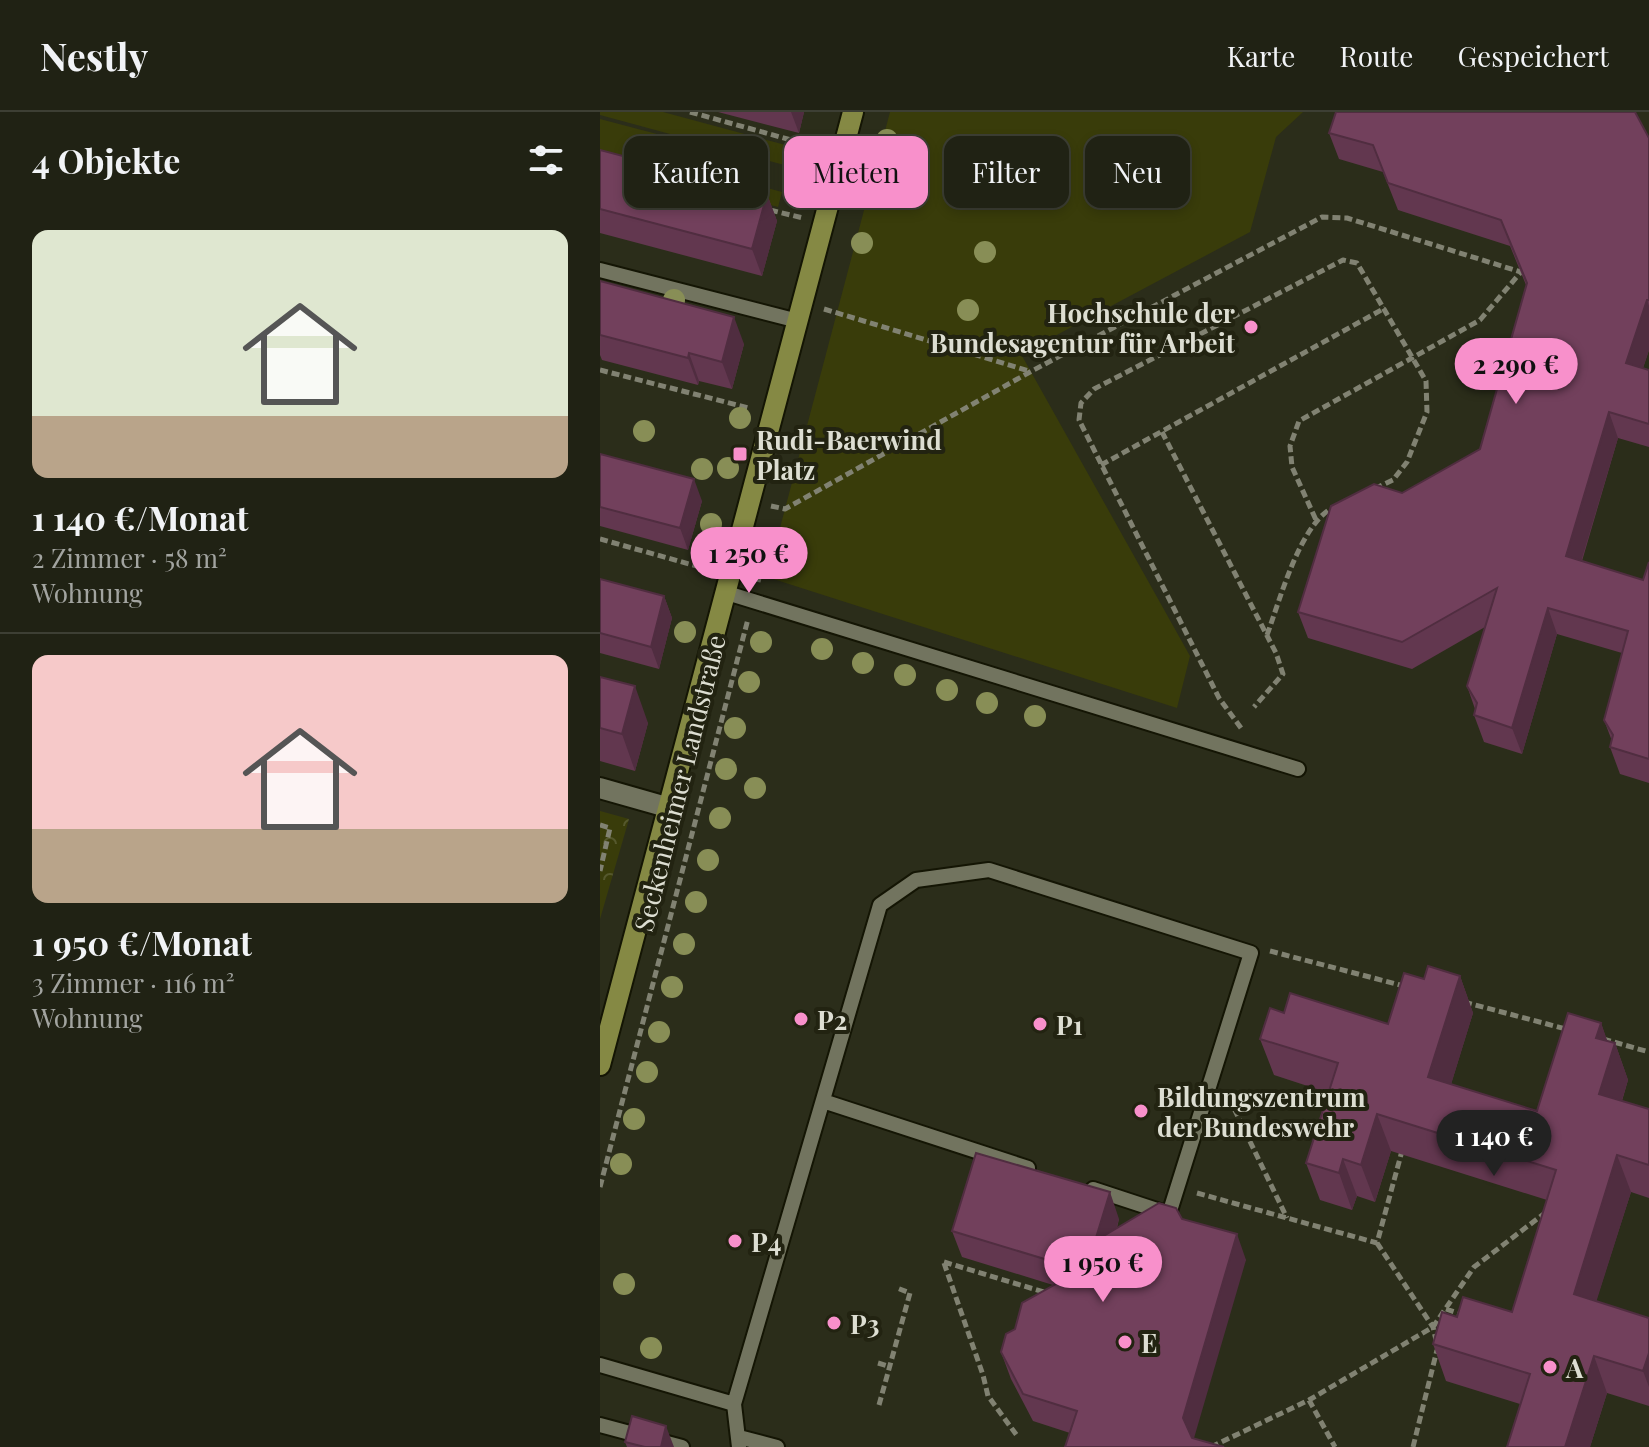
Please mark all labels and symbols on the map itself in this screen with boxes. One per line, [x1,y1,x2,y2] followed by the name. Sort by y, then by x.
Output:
[930,295,1236,360] place label: Hochschule der Bundesagentur für Arbeit
[1242,318,1260,336] marker: Hochschule der Bundesagentur für Arbeit
[1442,338,1590,406] pin: 2 290 €
[756,422,942,487] place label: Rudi-Baerwind Platz
[731,445,749,463] marker: Rudi-Baerwind Platz
[675,527,823,595] pin: 1 250 €
[625,631,733,935] street label: Seckenheimer Landstraße
[817,1002,847,1037] place label: P2
[1056,1007,1083,1042] place label: P1
[792,1010,810,1028] marker: P2
[1031,1015,1049,1033] marker: P1
[1157,1079,1366,1144] place label: Bildungszentrum der Bundeswehr
[1132,1102,1150,1120] marker: Bildungszentrum der Bundeswehr
[1420,1110,1568,1178] pin: 1 140 €
[751,1224,781,1259] place label: P4
[726,1232,744,1250] marker: P4
[1029,1236,1177,1304] pin: 1 950 €
[850,1306,879,1341] place label: P3
[825,1314,843,1332] marker: P3
[1141,1325,1157,1360] place label: E
[1116,1333,1134,1351] marker: E
[1565,1350,1584,1385] place label: A
[1541,1358,1559,1376] marker: A

